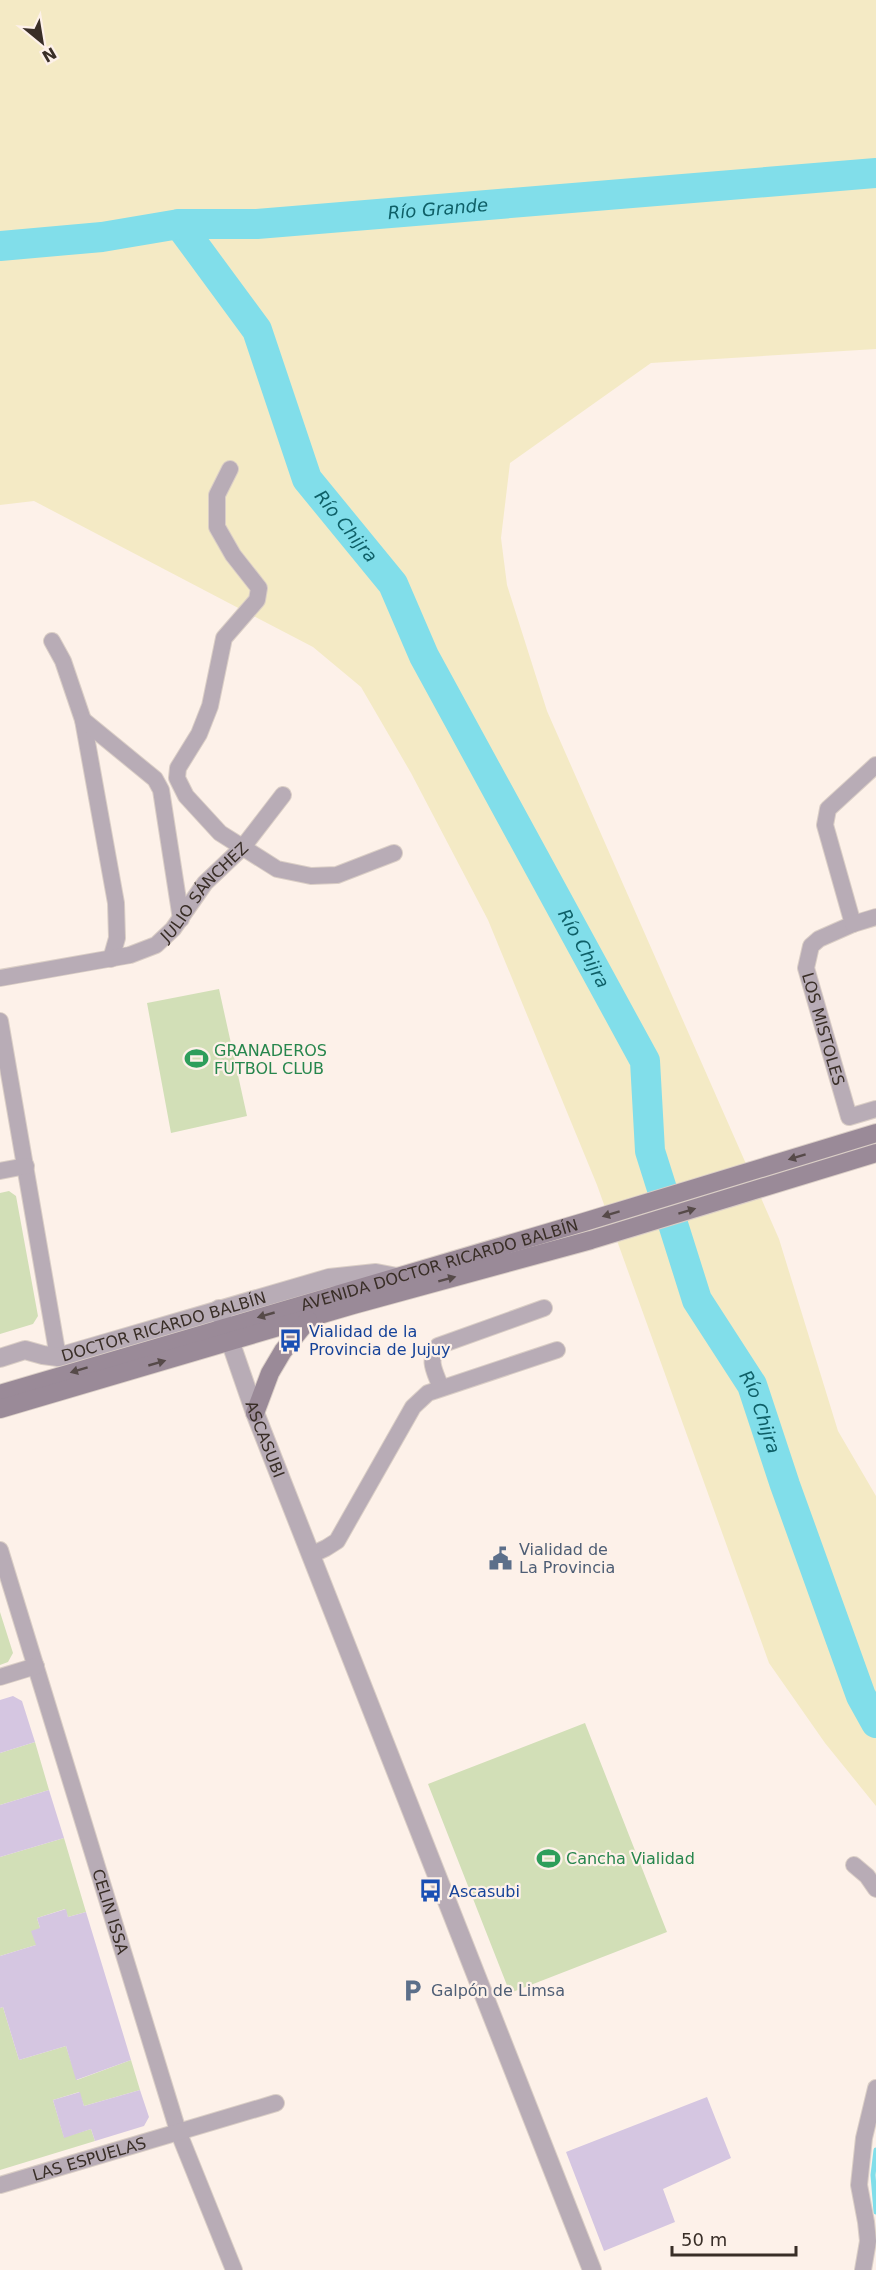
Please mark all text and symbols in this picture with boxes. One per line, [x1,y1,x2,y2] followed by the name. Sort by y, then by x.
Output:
[12,12,72,72] north arrow
[39,43,60,66] text: N
[387,194,489,223] water label: Río Grande
[311,486,382,566] water label: Río Chijra
[156,838,252,947] street label: JULIO SÁNCHEZ
[554,905,614,991] water label: Río Chijra
[798,970,848,1088] street label: LOS MISTOLES
[214,1041,327,1078] place label: GRANADEROS FUTBOL CLUB
[183,1046,209,1072] sports icon: GRANADEROS FUTBOL CLUB
[788,1153,806,1162] one-way arrow
[678,1206,696,1215] one-way arrow
[602,1210,620,1219] one-way arrow
[299,1215,580,1315] street label: AVENIDA DOCTOR RICARDO BALBÍN
[438,1274,456,1284] one-way arrow
[59,1288,268,1366] street label: DOCTOR RICARDO BALBÍN
[257,1311,275,1320] one-way arrow
[309,1322,451,1359] place label: Vialidad de la Provincia de Jujuy
[278,1327,304,1353] bus stop icon: Vialidad de la Provincia de Jujuy
[148,1358,166,1367] one-way arrow
[70,1366,88,1375] one-way arrow
[735,1366,785,1456] water label: Río Chijra
[241,1398,288,1480] street label: ASCASUBI
[519,1540,615,1577] place label: Vialidad de La Provincia
[488,1545,514,1571] public building icon: Vialidad de La Provincia
[535,1845,561,1871] sports icon: Cancha Vialidad
[566,1849,695,1868] place label: Cancha Vialidad
[88,1867,132,1957] street label: CELIN ISSA
[418,1878,444,1904] bus stop icon: Ascasubi
[449,1882,520,1901] place label: Ascasubi
[400,1977,426,2003] parking icon: Galpón de Limsa
[431,1981,565,2000] place label: Galpón de Limsa
[30,2133,148,2185] street label: LAS ESPUELAS
[672,2219,796,2257] scale bar
[681,2229,727,2250] text: 50 m

